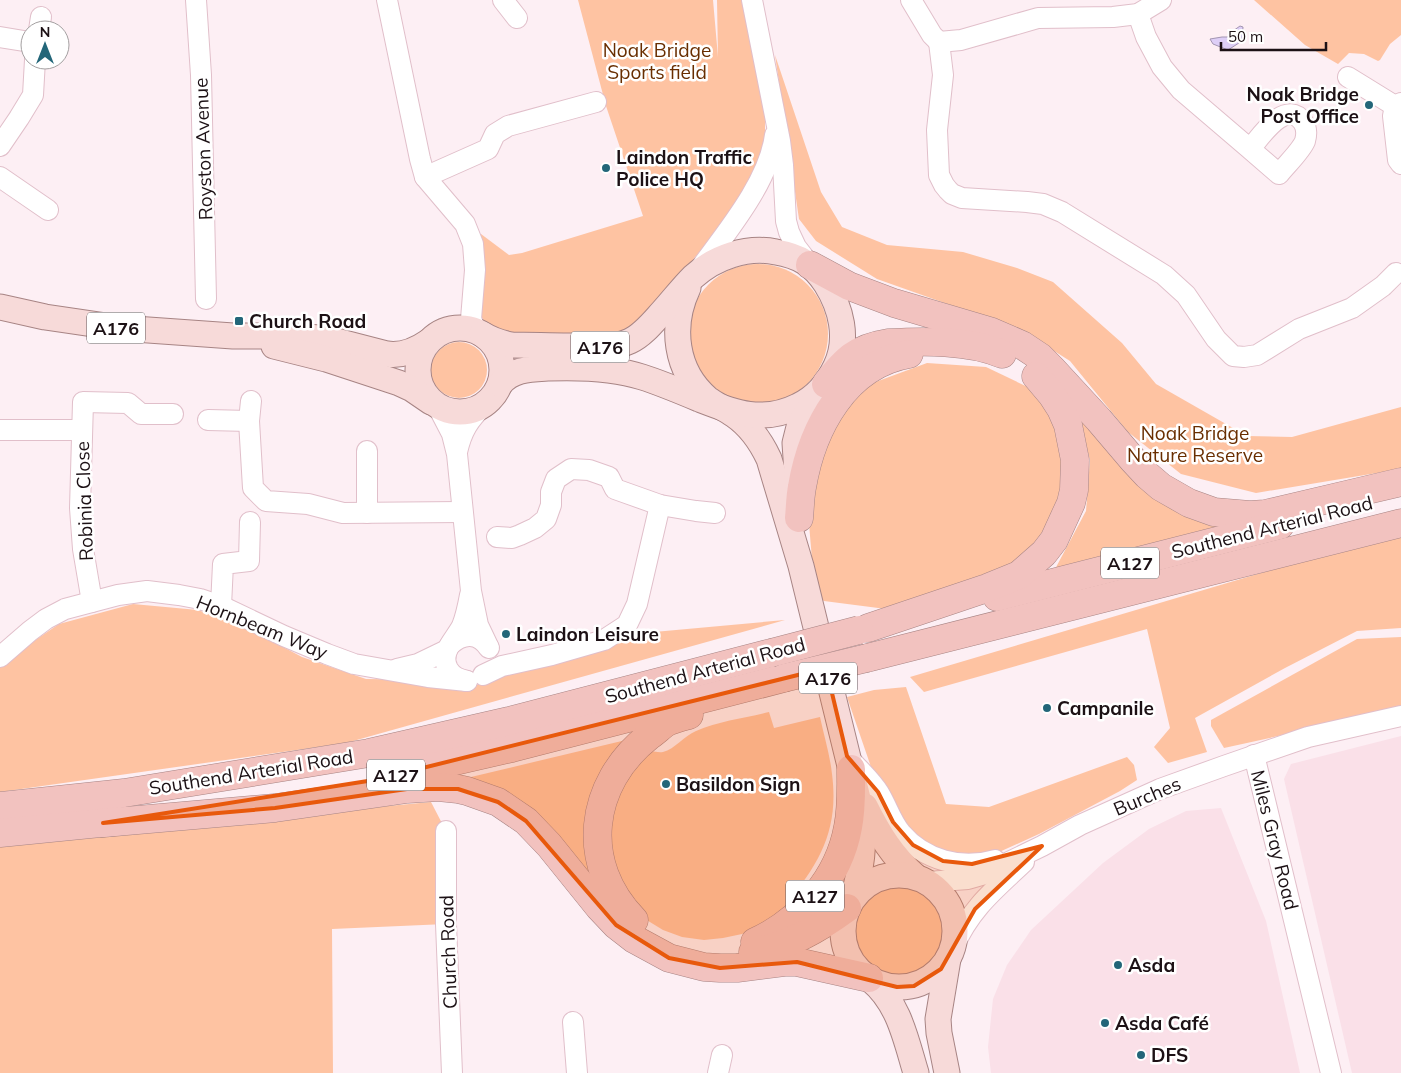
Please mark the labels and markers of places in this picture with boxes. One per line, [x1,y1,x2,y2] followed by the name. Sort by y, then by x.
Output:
[1246,82,1359,128] place label: Noak Bridge Post Office
[1363,99,1375,111] marker: Noak Bridge Post Office
[616,145,752,191] place label: Laindon Traffic Police HQ
[600,162,612,174] marker: Laindon Traffic Police HQ
[249,309,366,333] place label: Church Road
[233,315,245,327] marker: Church Road
[516,622,659,646] place label: Laindon Leisure
[500,628,512,640] marker: Laindon Leisure
[1057,696,1154,720] place label: Campanile
[1041,702,1053,714] marker: Campanile
[676,772,801,796] place label: Basildon Sign
[660,778,672,790] marker: Basildon Sign
[1128,953,1175,977] place label: Asda
[1112,959,1124,971] marker: Asda
[1115,1011,1209,1035] place label: Asda Café
[1099,1017,1111,1029] marker: Asda Café
[1151,1043,1188,1067] place label: DFS
[1135,1049,1147,1061] marker: DFS

